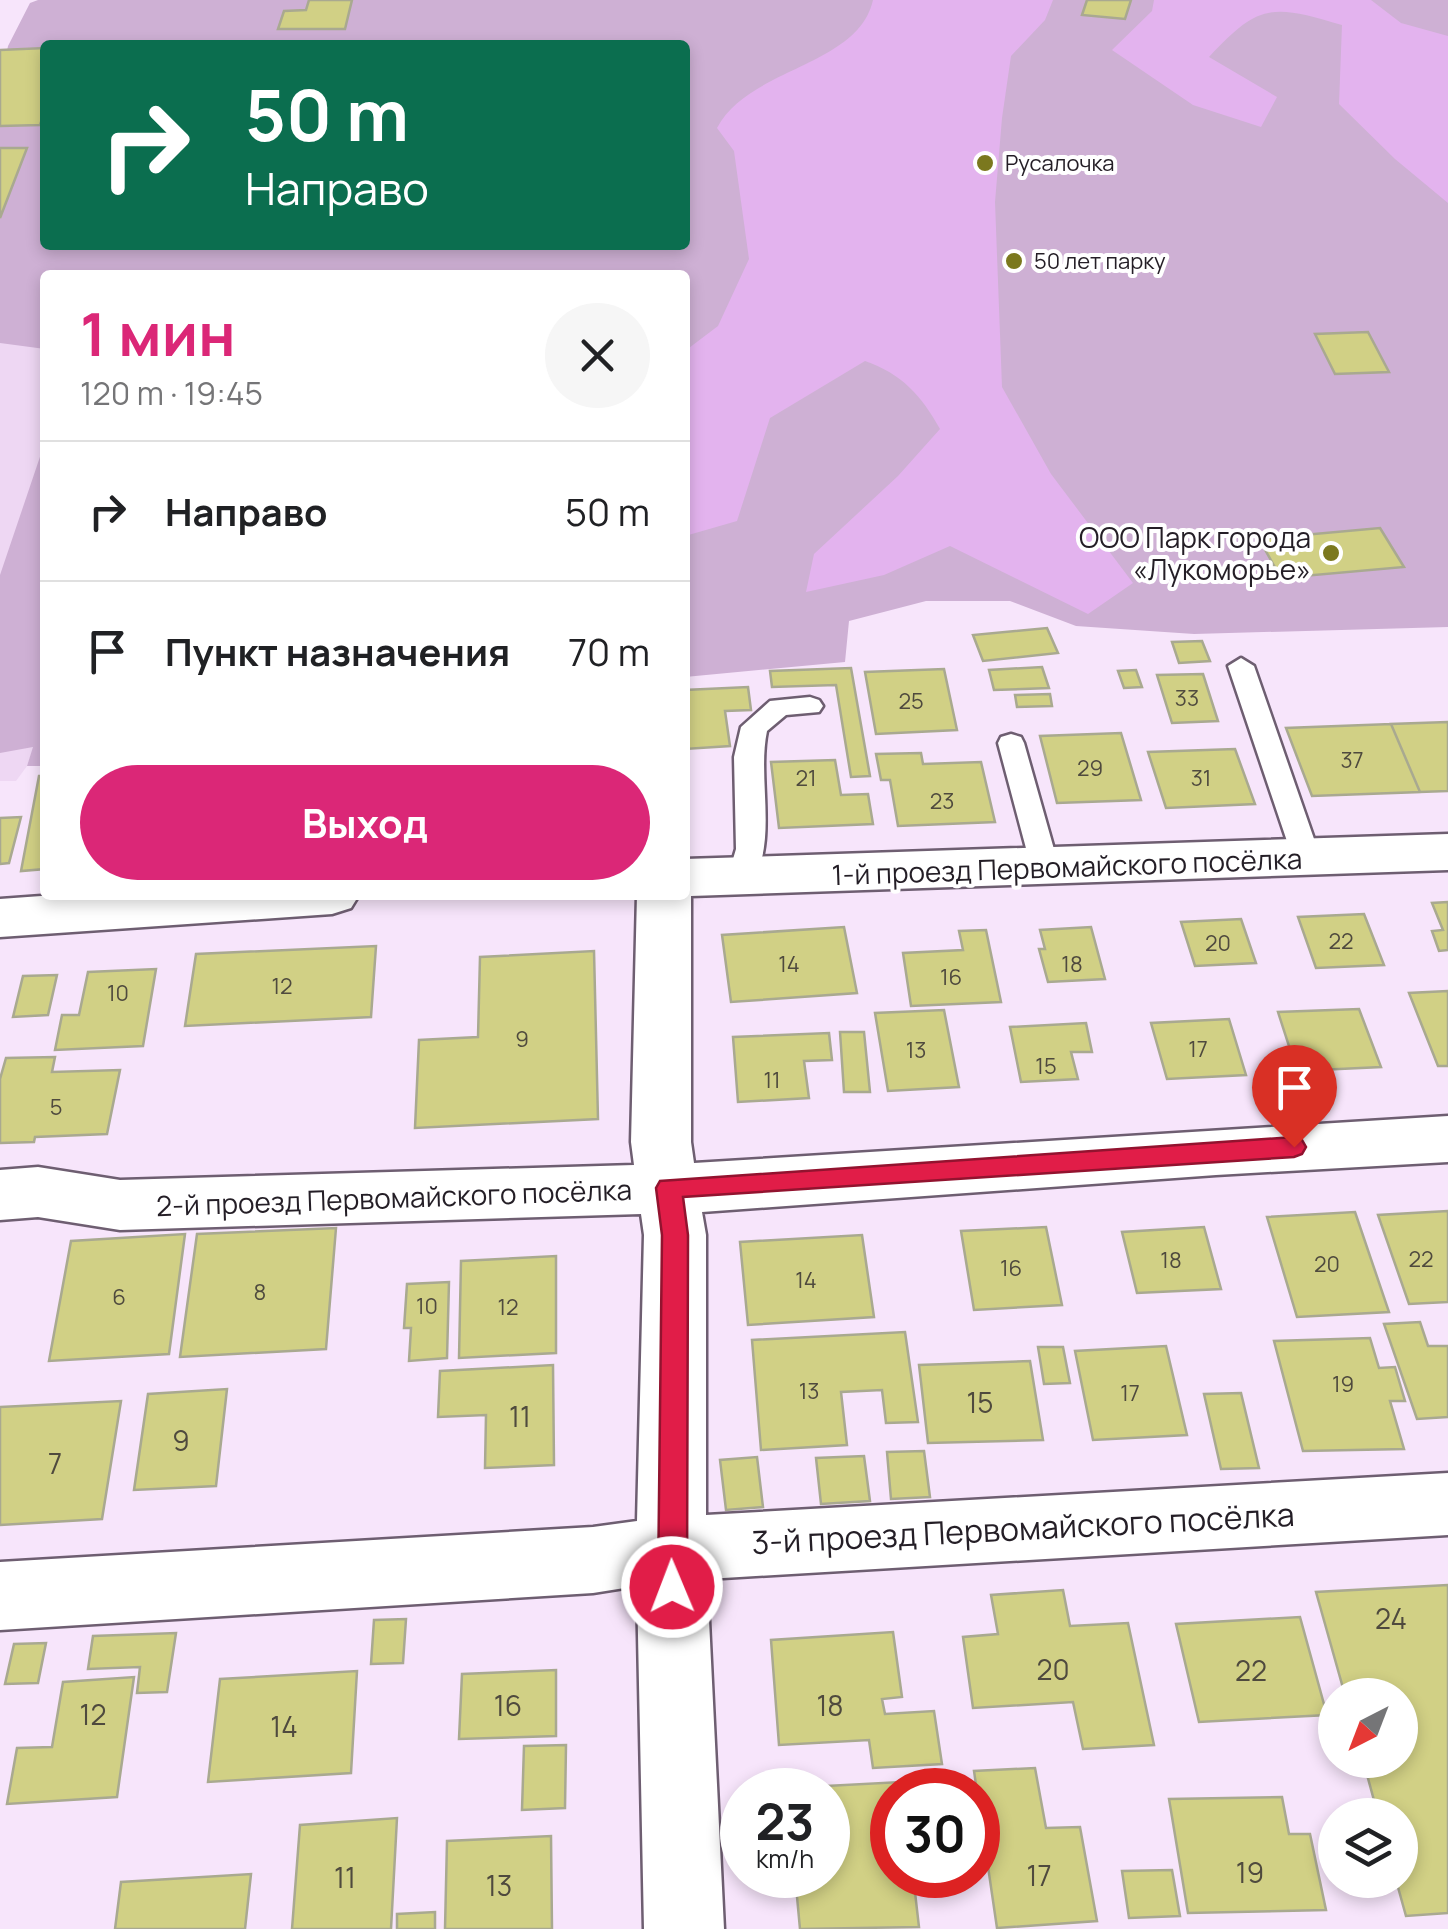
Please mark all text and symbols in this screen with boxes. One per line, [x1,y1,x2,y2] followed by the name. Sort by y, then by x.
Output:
[245,66,409,162] text: 50 m
[80,80,210,210] icon: right
[1005,148,1115,178] place label: Русалочка
[974,152,996,174] marker: Русалочка
[245,157,429,219] text: Направо
[1034,246,1166,276] place label: 50 лет парку
[1003,250,1025,272] marker: 50 лет парку
[80,292,236,374] text: 1 мин
[545,303,650,408] button: close
[80,371,263,415] text: 120 m · 19:45
[80,484,135,539] icon: right
[165,485,327,537] text: Направо
[565,485,650,537] text: 50 m
[1079,518,1311,588] place label: ООО Парк города «Лукоморье»
[1320,542,1342,564] marker: ООО Парк города «Лукоморье»
[80,624,135,679] icon: arrive
[165,625,510,677] text: Пункт назначения
[568,625,650,677] text: 70 m
[1175,683,1199,713] house number: 33
[898,686,924,716] house number: 25
[1340,745,1364,775] house number: 37
[1077,753,1103,783] house number: 29
[795,763,817,793] house number: 21
[1191,763,1211,793] house number: 31
[80,765,650,880] button: Выход
[930,786,954,816] house number: 23
[831,839,1303,893] street label: 1-й проезд Первомайского посёлка
[1328,926,1354,956] house number: 22
[1205,928,1231,958] house number: 20
[778,949,800,979] house number: 14
[1061,949,1083,979] house number: 18
[940,962,962,992] house number: 16
[271,971,293,1001] house number: 12
[107,978,129,1008] house number: 10
[515,1024,529,1054] house number: 9
[1188,1034,1208,1064] house number: 17
[906,1035,926,1065] house number: 13
[1252,1045,1337,1148] pin
[1035,1051,1057,1081] house number: 15
[1267,1060,1322,1115] icon: arrive
[763,1065,781,1095] house number: 11
[50,1092,62,1122] house number: 5
[156,1170,632,1224] street label: 2-й проезд Первомайского посёлка
[1408,1244,1434,1274] house number: 22
[1160,1245,1182,1275] house number: 18
[1314,1249,1340,1279] house number: 20
[1000,1253,1022,1283] house number: 16
[795,1265,817,1295] house number: 14
[254,1277,266,1307] house number: 8
[112,1282,126,1312] house number: 6
[416,1291,438,1321] house number: 10
[497,1292,519,1322] house number: 12
[1332,1369,1354,1399] house number: 19
[799,1376,819,1406] house number: 13
[1120,1378,1140,1408] house number: 17
[966,1383,994,1421] house number: 15
[509,1397,531,1435] house number: 11
[172,1421,190,1459] house number: 9
[48,1444,62,1482] house number: 7
[751,1492,1295,1564] street label: 3-й проезд Первомайского посёлка
[620,1535,724,1639] position arrow
[1375,1599,1407,1637] house number: 24
[1036,1650,1070,1688] house number: 20
[1235,1651,1267,1689] house number: 22
[1318,1678,1418,1778] north arrow
[1318,1678,1418,1898] map controls
[494,1686,522,1724] house number: 16
[816,1686,844,1724] house number: 18
[80,1695,106,1733] house number: 12
[270,1707,298,1745] house number: 14
[870,1768,1000,1898] speed limit sign: 30
[756,1787,814,1855] text: 23
[1318,1798,1418,1898] button: layers
[756,1841,814,1876] text: km/h
[1236,1853,1264,1891] house number: 19
[1027,1856,1051,1894] house number: 17
[334,1858,356,1896] house number: 11
[486,1866,512,1904] house number: 13

